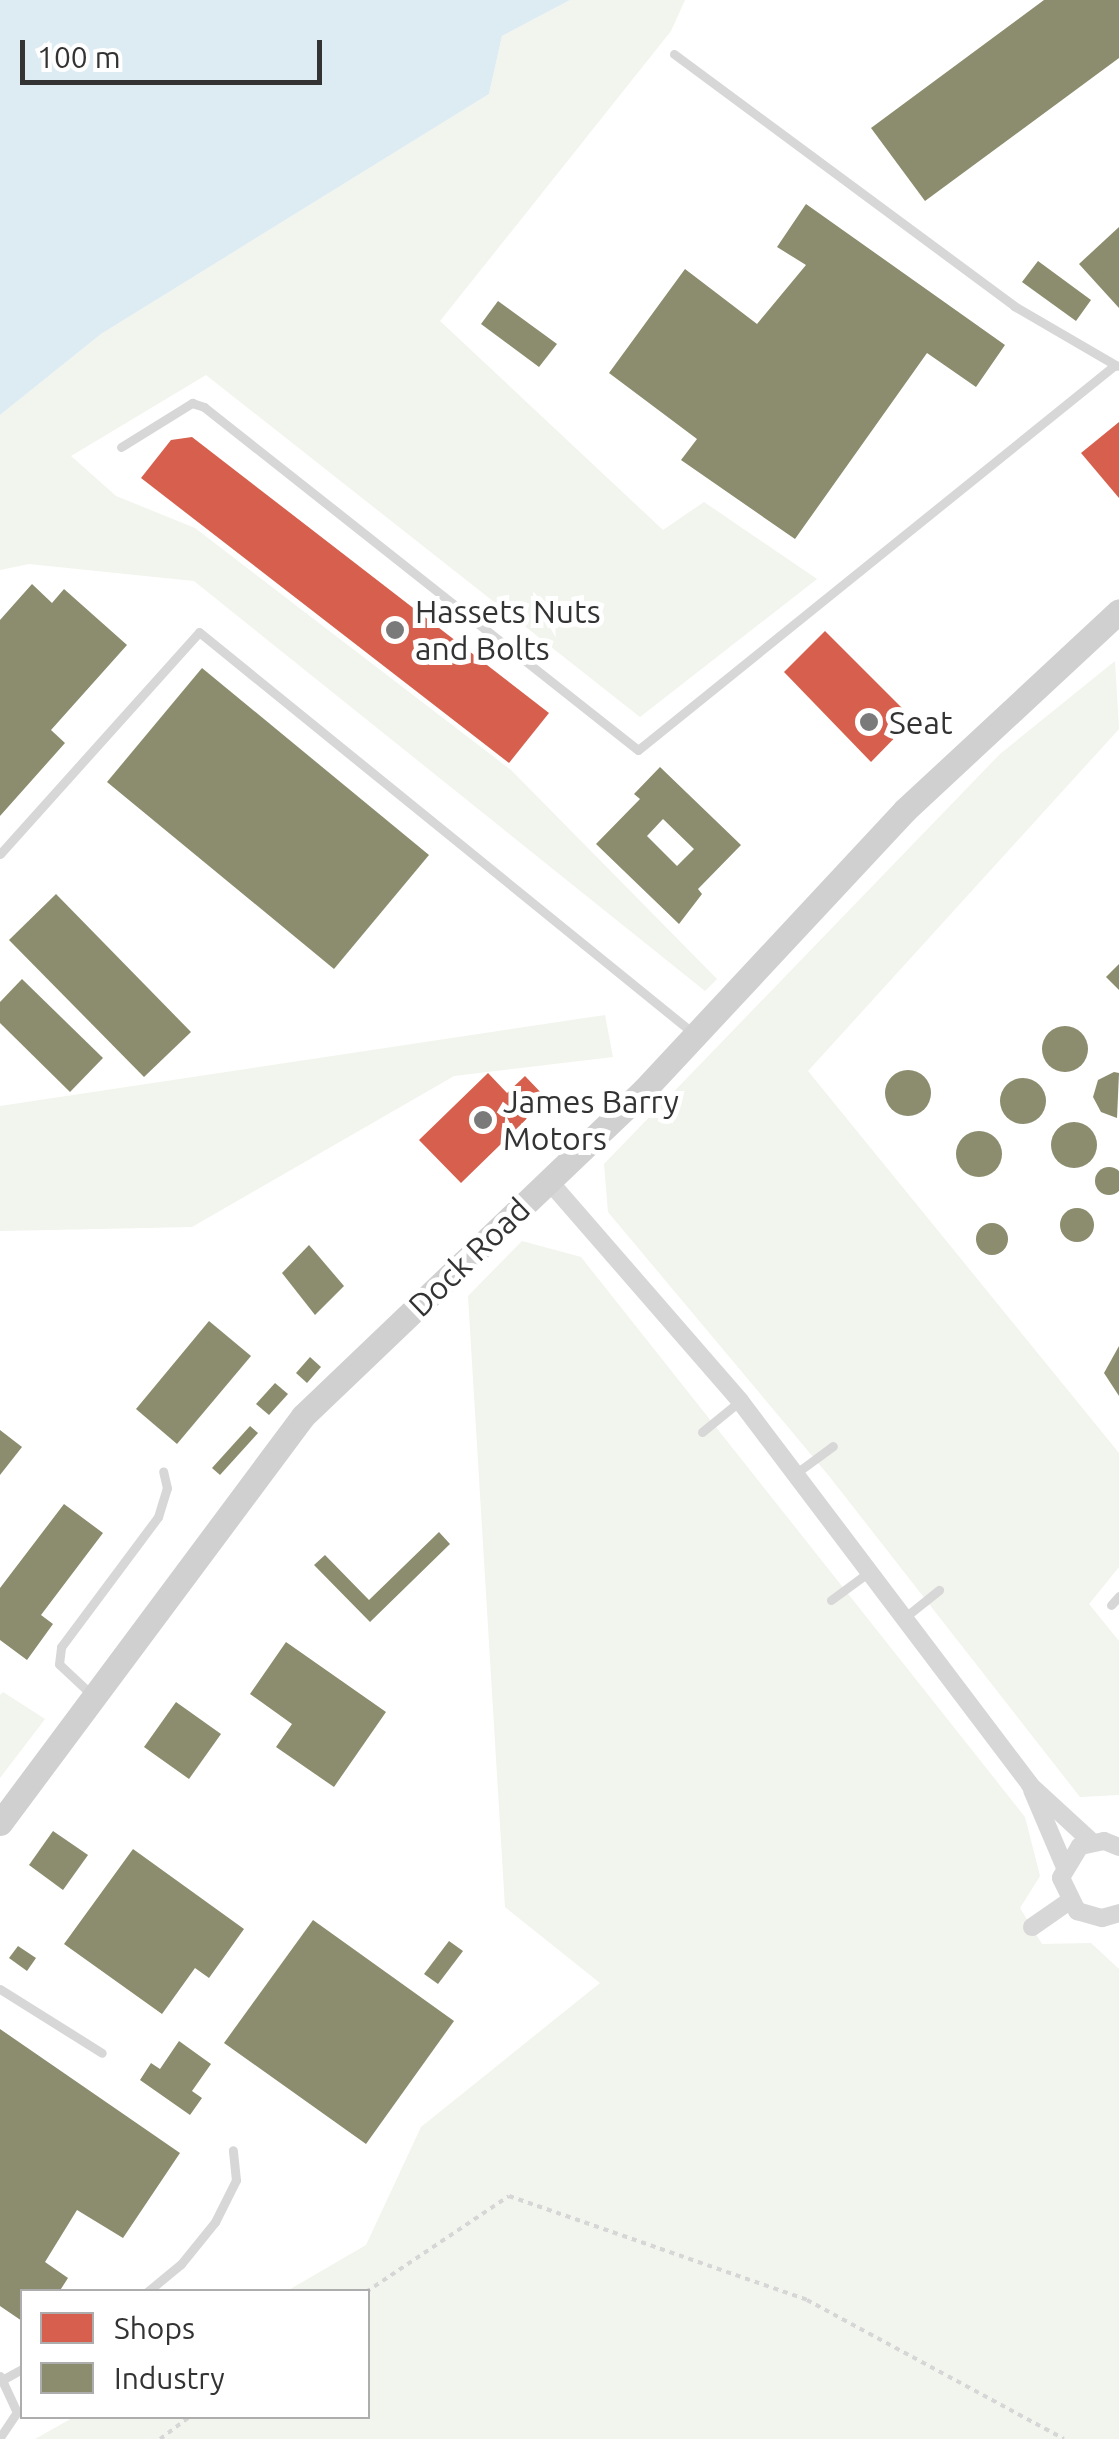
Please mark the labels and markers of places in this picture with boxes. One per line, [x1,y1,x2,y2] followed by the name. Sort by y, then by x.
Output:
[415,593,601,668] place label: Hassets Nuts and Bolts
[384,619,406,641] marker: Hassets Nuts and Bolts
[889,703,952,741] place label: Seat
[858,711,880,733] marker: Seat
[503,1083,679,1158] place label: James Barry Motors
[472,1109,494,1131] marker: James Barry Motors

